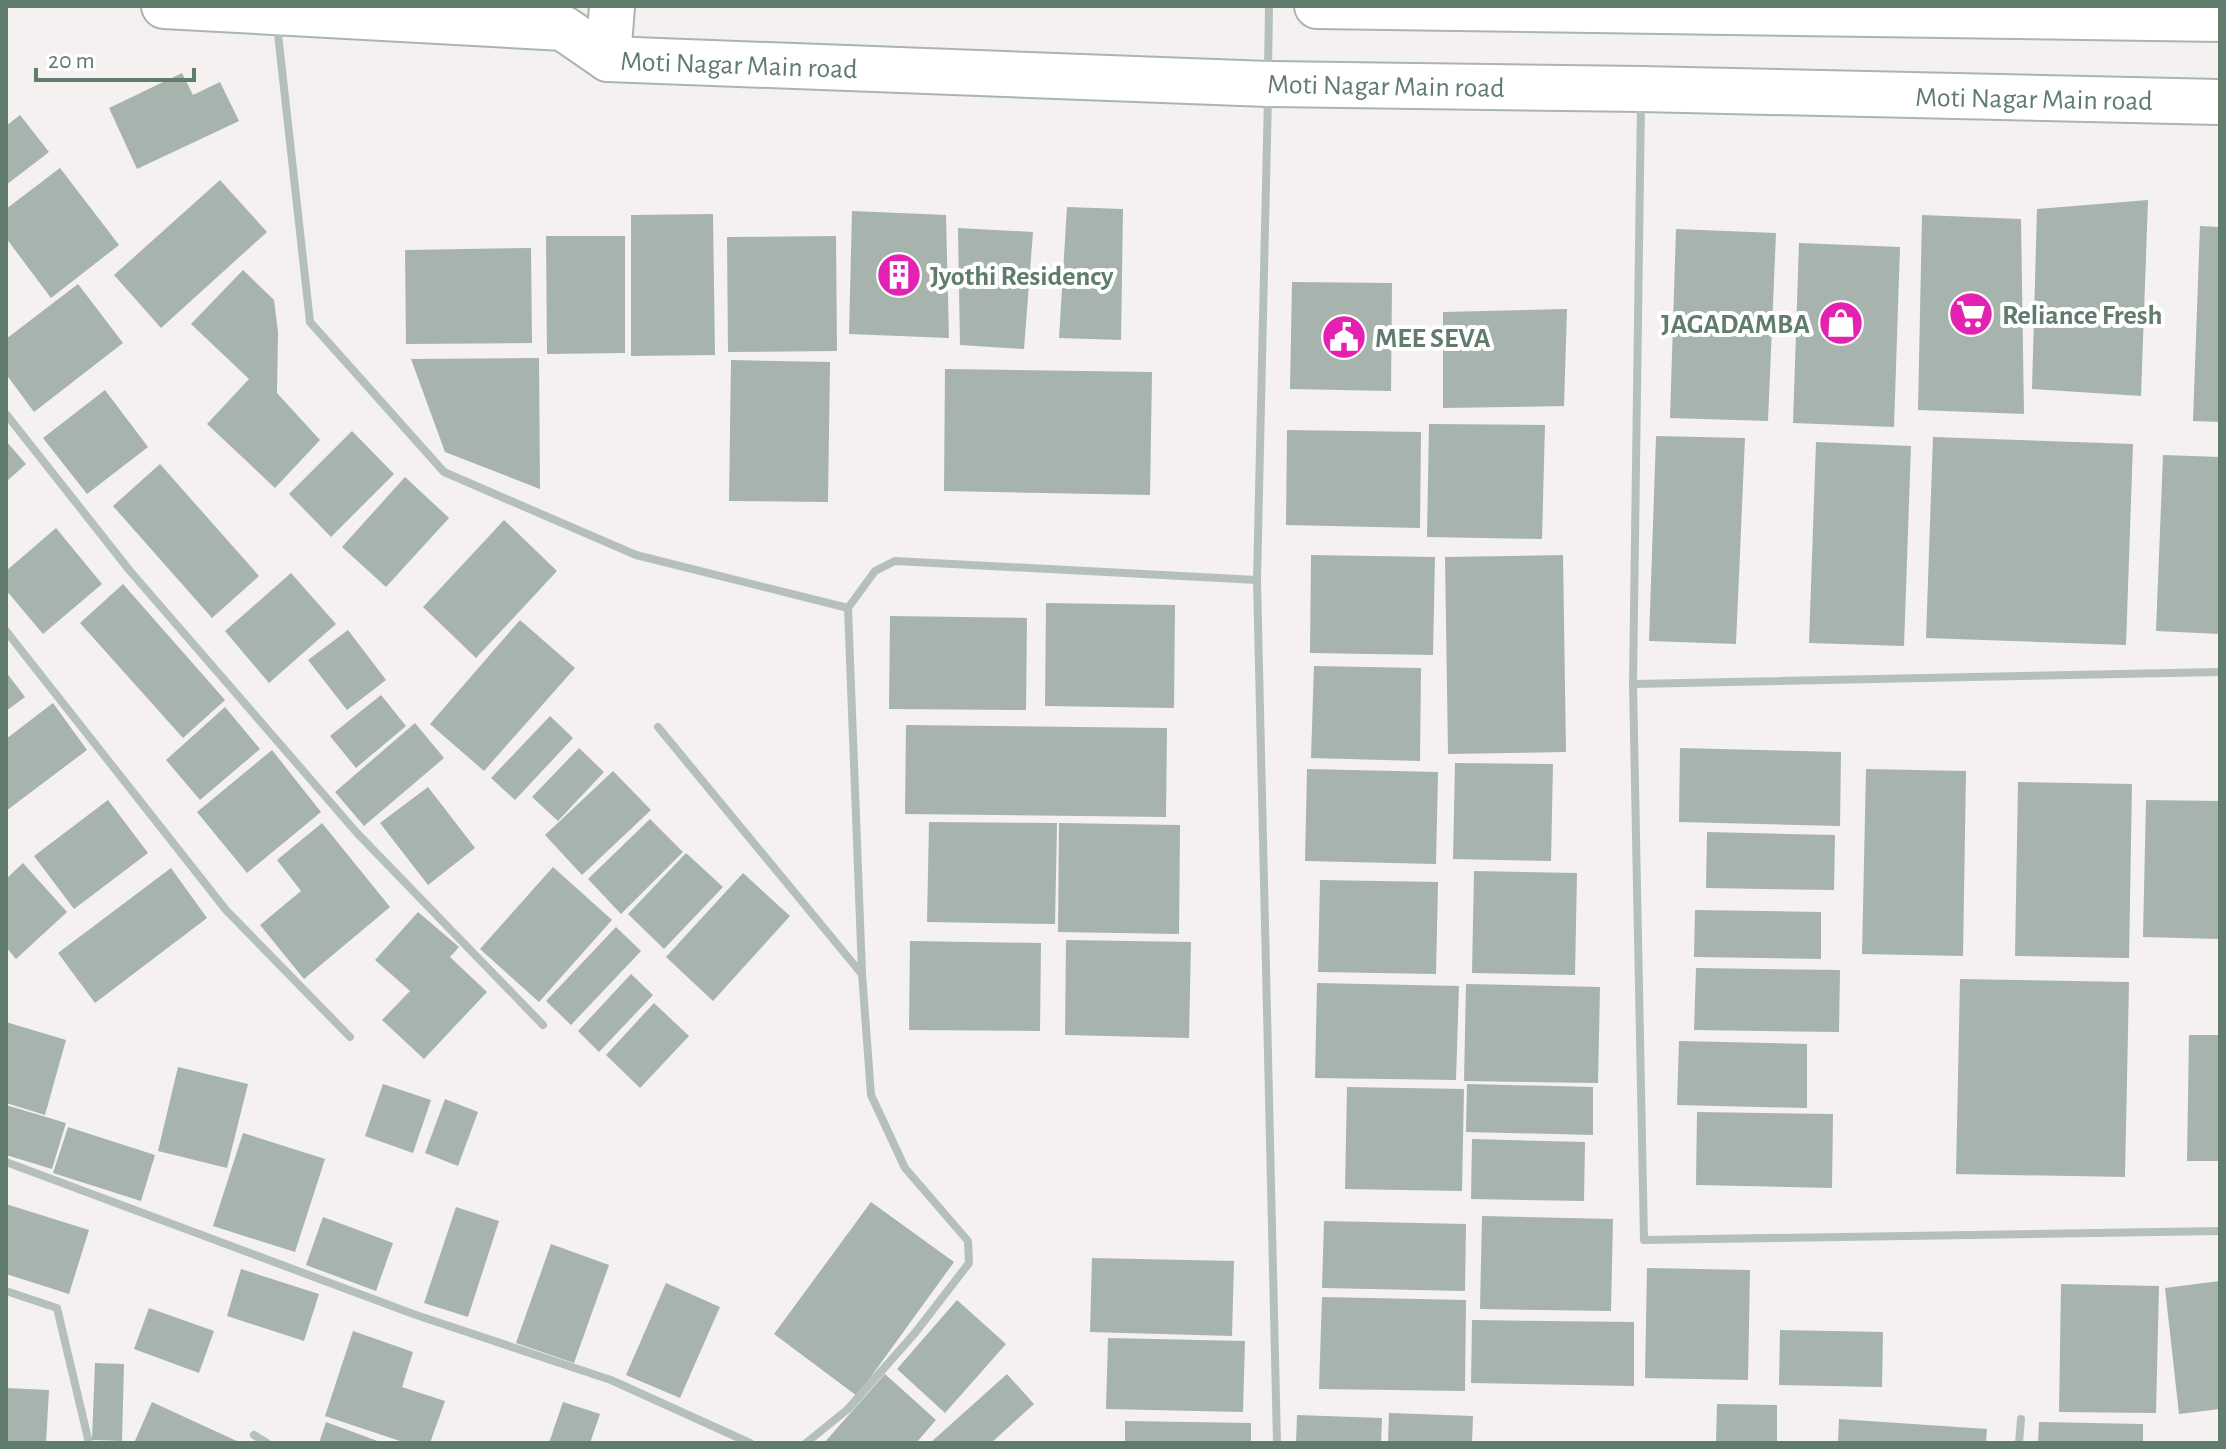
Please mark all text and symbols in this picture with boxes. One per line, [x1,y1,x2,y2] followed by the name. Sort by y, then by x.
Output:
[36,32,194,82] scale bar
[620,48,858,84] street label: Moti Nagar Main road
[48,49,95,73] text: 20 m
[1267,71,1505,103] street label: Moti Nagar Main road
[1915,84,2153,116] street label: Moti Nagar Main road
[875,251,923,299] building icon: Jyothi Residency
[930,263,1114,291] place label: Jyothi Residency
[1947,290,1995,338] supermarket icon: Reliance Fresh
[1817,299,1865,347] shop icon: JAGADAMBA
[2002,302,2162,330] place label: Reliance Fresh
[1661,311,1810,339] place label: JAGADAMBA
[1320,313,1368,361] public building icon: MEE SEVA
[1375,325,1491,353] place label: MEE SEVA

